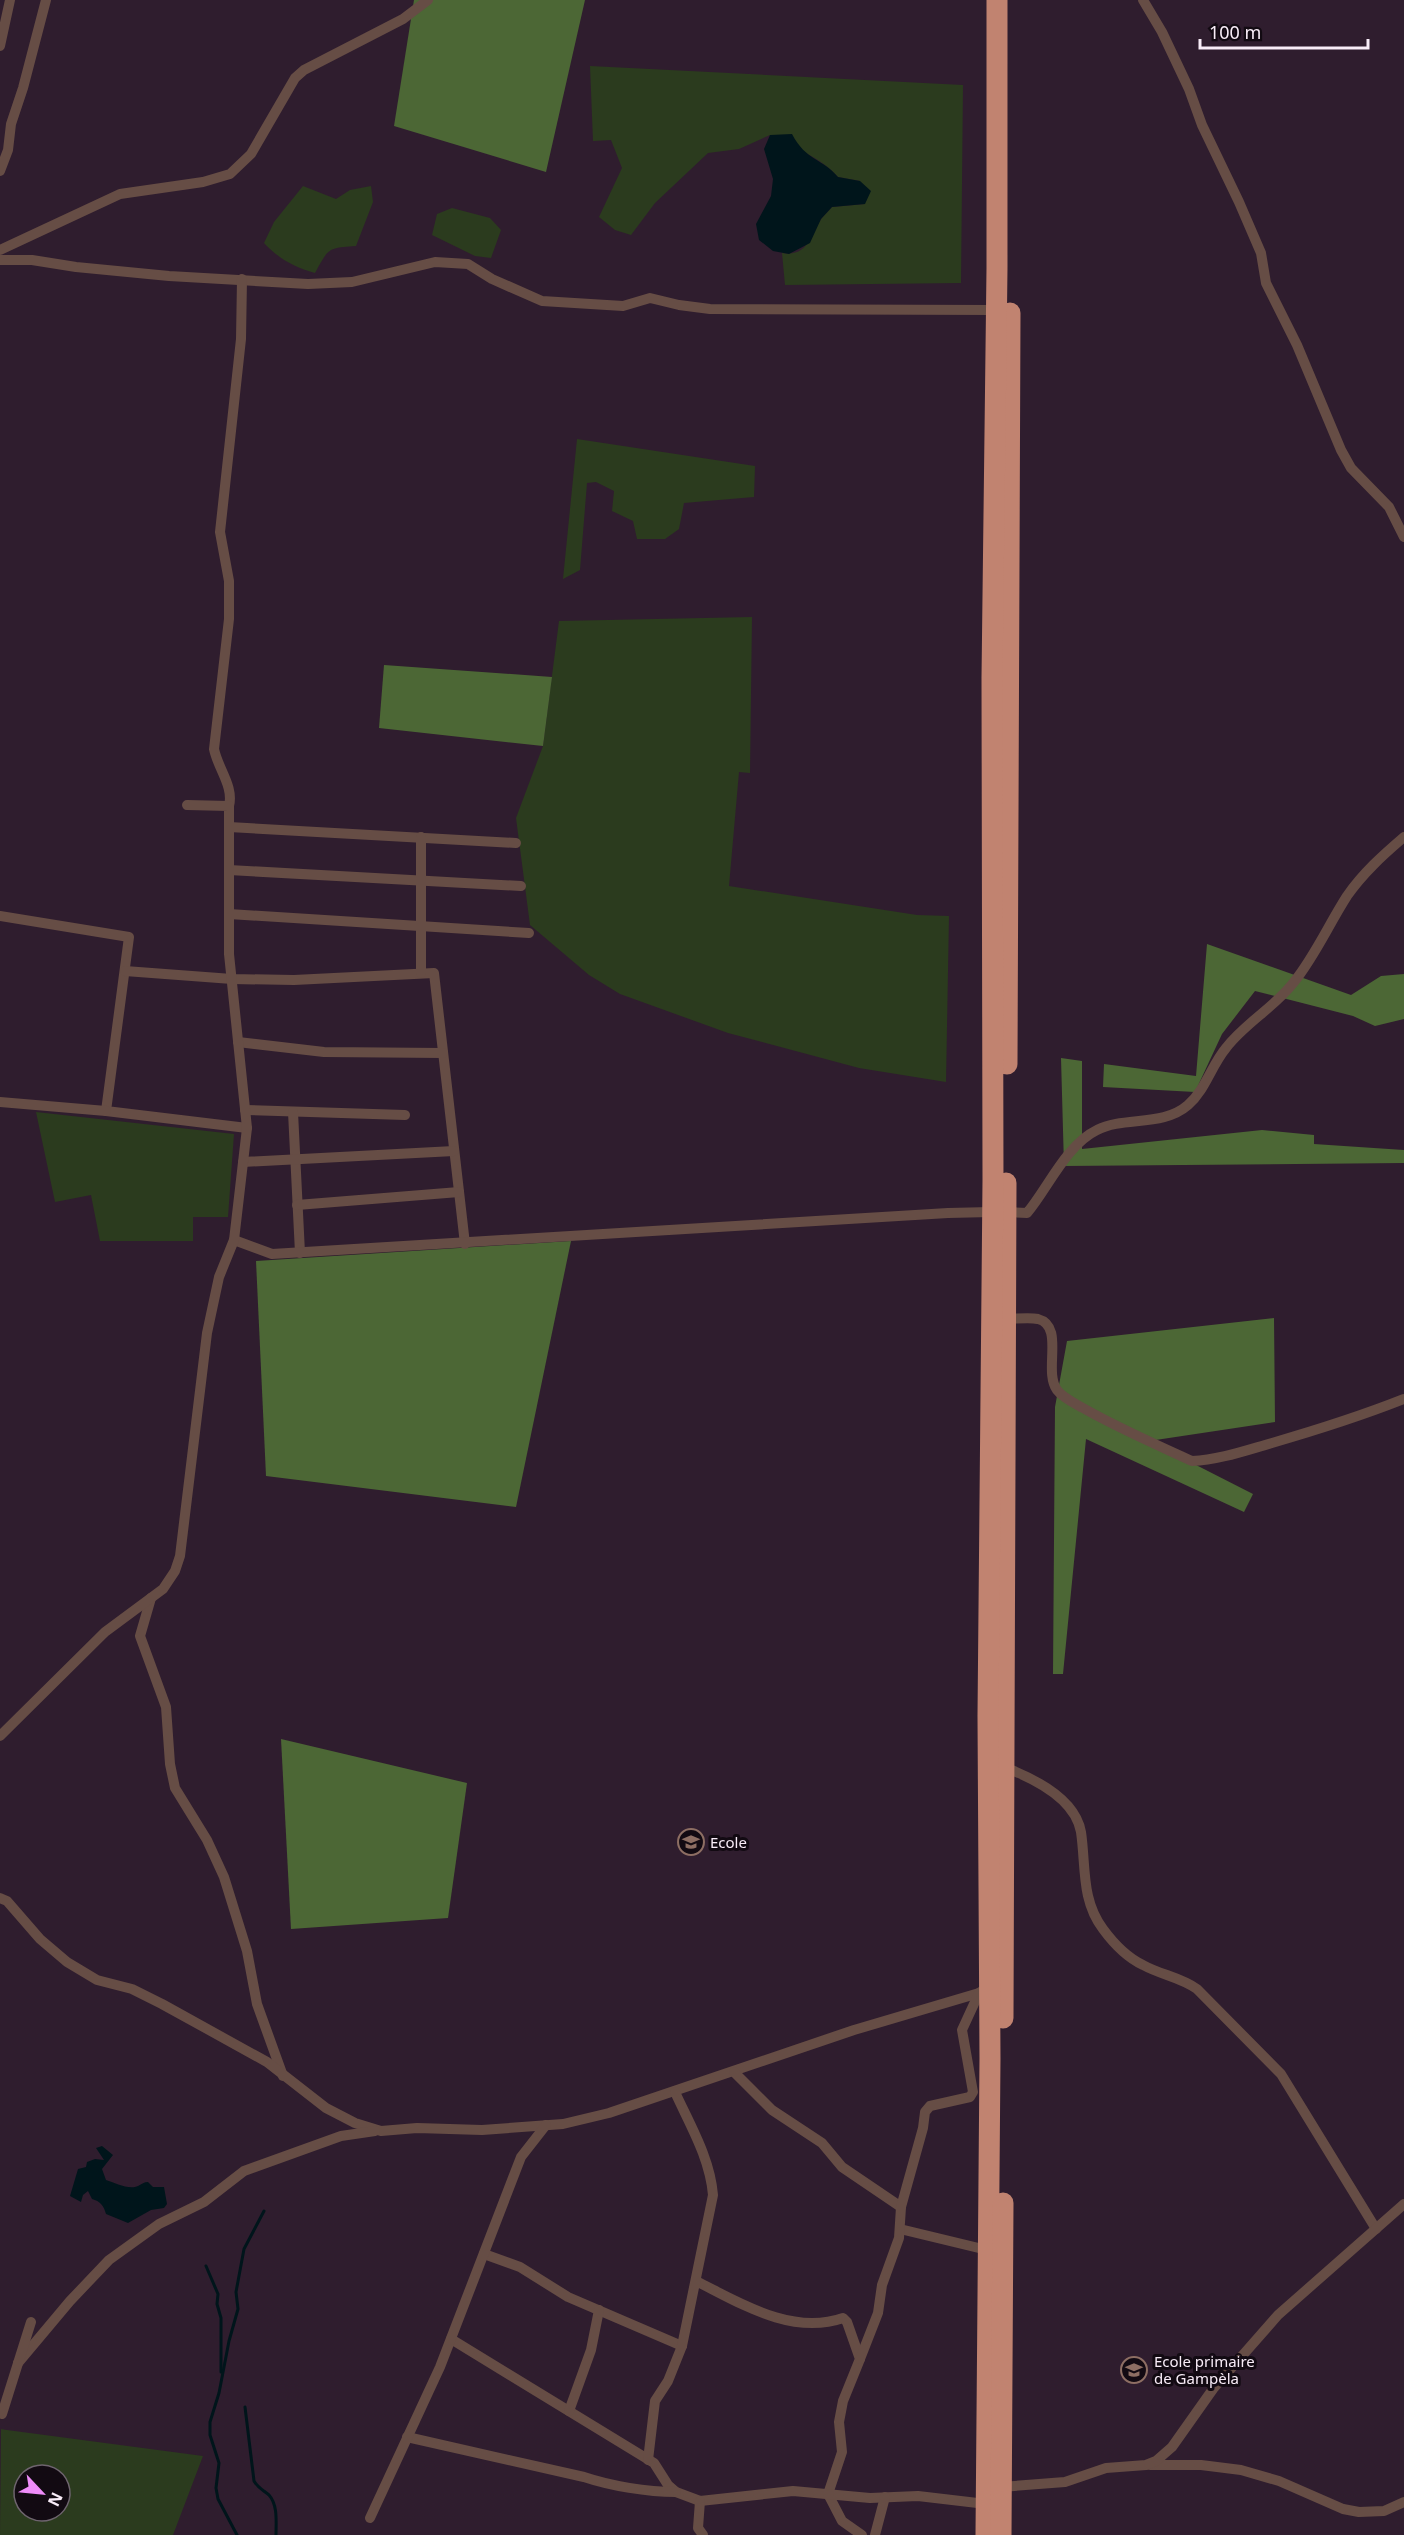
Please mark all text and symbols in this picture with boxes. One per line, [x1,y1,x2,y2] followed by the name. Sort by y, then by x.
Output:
[1200,12,1368,50] scale bar
[1209,20,1261,44] text: 100 m
[676,1827,706,1857] school or university icon: Ecole
[710,1832,747,1852] place label: Ecole
[1154,2351,1255,2388] place label: Ecole primaire de Gampèla
[1119,2355,1149,2385] school or university icon: Ecole primaire de Gampèla
[12,2463,72,2523] north arrow
[43,2489,68,2510] text: N

